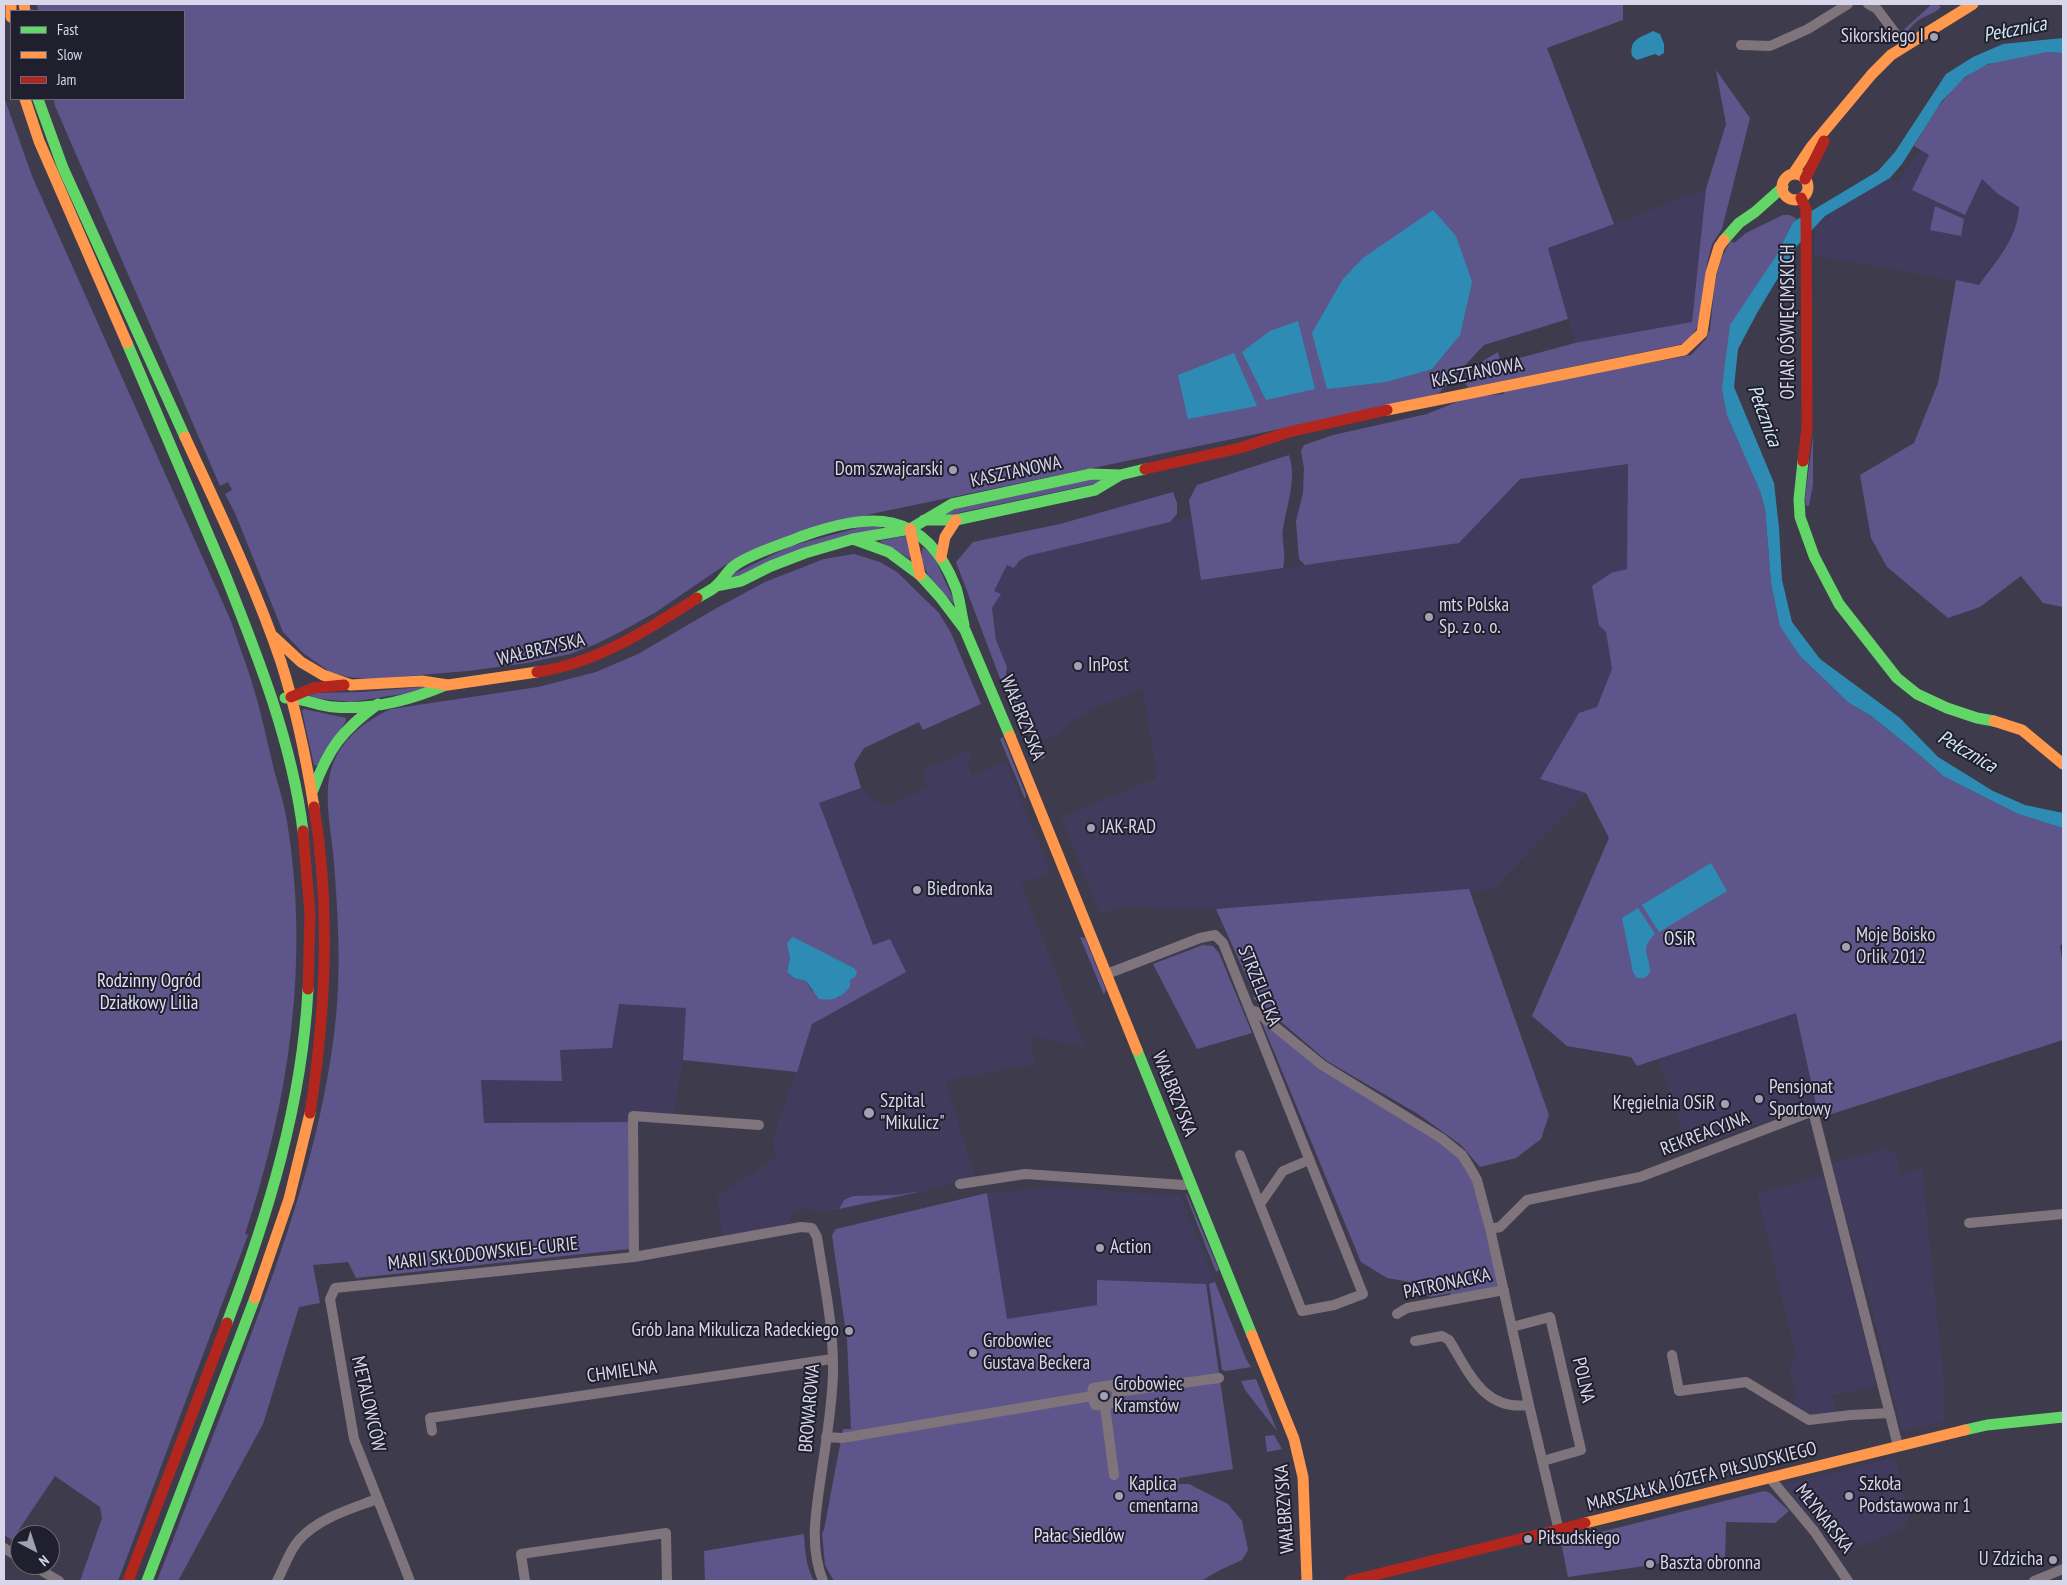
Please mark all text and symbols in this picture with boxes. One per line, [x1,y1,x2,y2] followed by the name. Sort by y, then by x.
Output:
[10,10,185,100] legend
[1981,12,2049,48] water label: Pełcznica
[57,20,78,39] text: Fast
[1841,26,1924,48] place label: Sikorskiego I
[1928,31,1940,43] marker: Sikorskiego I
[57,45,82,64] text: Slow
[57,70,76,89] text: Jam
[1778,245,1800,399] street label: OFIAR OŚWIĘCIMSKICH
[1430,353,1524,393] street label: KASZTANOWA
[1742,382,1786,450] water label: Pełcznica
[969,451,1063,493] street label: KASZTANOWA
[835,459,943,481] place label: Dom szwajcarski
[947,464,959,476] marker: Dom szwajcarski
[1439,595,1509,639] place label: mts Polska Sp. z o. o.
[1423,611,1435,623] marker: mts Polska Sp. z o. o.
[495,629,587,671] street label: WAŁBRZYSKA
[1088,655,1129,677] place label: InPost
[1072,660,1084,672] marker: InPost
[995,672,1049,764] street label: WAŁBRZYSKA
[1933,726,2001,778] water label: Pełcznica
[1101,817,1156,839] place label: JAK-RAD
[1085,822,1097,834] marker: JAK-RAD
[927,879,993,901] place label: Biedronka
[911,884,923,896] marker: Biedronka
[1856,925,1935,969] place label: Moje Boisko Orlik 2012
[1664,929,1696,951] park label: OSiR
[1840,941,1852,953] marker: Moje Boisko Orlik 2012
[1233,943,1285,1029] street label: STRZELECKA
[97,971,201,1015] park label: Rodzinny Ogród Działkowy Lilia
[1147,1048,1201,1140] street label: WAŁBRZYSKA
[1769,1077,1833,1121] place label: Pensjonat Sportowy
[880,1091,945,1135] place label: Szpital "Mikulicz"
[1613,1093,1715,1115] place label: Kręgielnia OSiR
[1753,1093,1765,1105] marker: Pensjonat Sportowy
[1719,1098,1731,1110] marker: Kręgielnia OSiR
[862,1106,876,1120] marker: Szpital "Mikulicz"
[1657,1107,1753,1161] street label: REKREACYJNA
[387,1233,579,1275] street label: MARII SKŁODOWSKIEJ-CURIE
[1110,1237,1151,1259] place label: Action
[1094,1242,1106,1254] marker: Action
[1401,1264,1493,1304] street label: PATRONACKA
[631,1320,839,1342] place label: Grób Jana Mikulicza Radeckiego
[843,1325,855,1337] marker: Grób Jana Mikulicza Radeckiego
[983,1331,1090,1375] place label: Grobowiec Gustava Beckera
[967,1347,979,1359] marker: Grobowiec Gustava Beckera
[346,1354,390,1454] street label: METALOWCÓW
[1567,1355,1599,1405] street label: POLNA
[585,1356,659,1388] street label: CHMIELNA
[795,1363,825,1453] street label: BROWAROWA
[1114,1374,1183,1418] place label: Grobowiec Kramstów
[1098,1390,1110,1402] marker: Grobowiec Kramstów
[1585,1437,1819,1517] street label: MARSZAŁKA JÓZEFA PIŁSUDSKIEGO
[1271,1464,1299,1554] street label: WAŁBRZYSKA
[1129,1474,1198,1518] place label: Kaplica cmentarna
[1859,1474,1971,1518] place label: Szkoła Podstawowa nr 1
[1790,1480,1858,1558] street label: MŁYNARSKA
[1113,1490,1125,1502] marker: Kaplica cmentarna
[1843,1490,1855,1502] marker: Szkoła Podstawowa nr 1
[10,1525,60,1575] north arrow
[1034,1526,1124,1548] park label: Pałac Siedlów
[1538,1528,1620,1550] place label: Piłsudskiego
[1522,1533,1534,1545] marker: Piłsudskiego
[1979,1549,2043,1571] place label: U Zdzicha
[35,1551,53,1570] text: N
[1660,1553,1761,1575] place label: Baszta obronna
[2047,1554,2059,1566] marker: U Zdzicha
[1644,1558,1656,1570] marker: Baszta obronna

